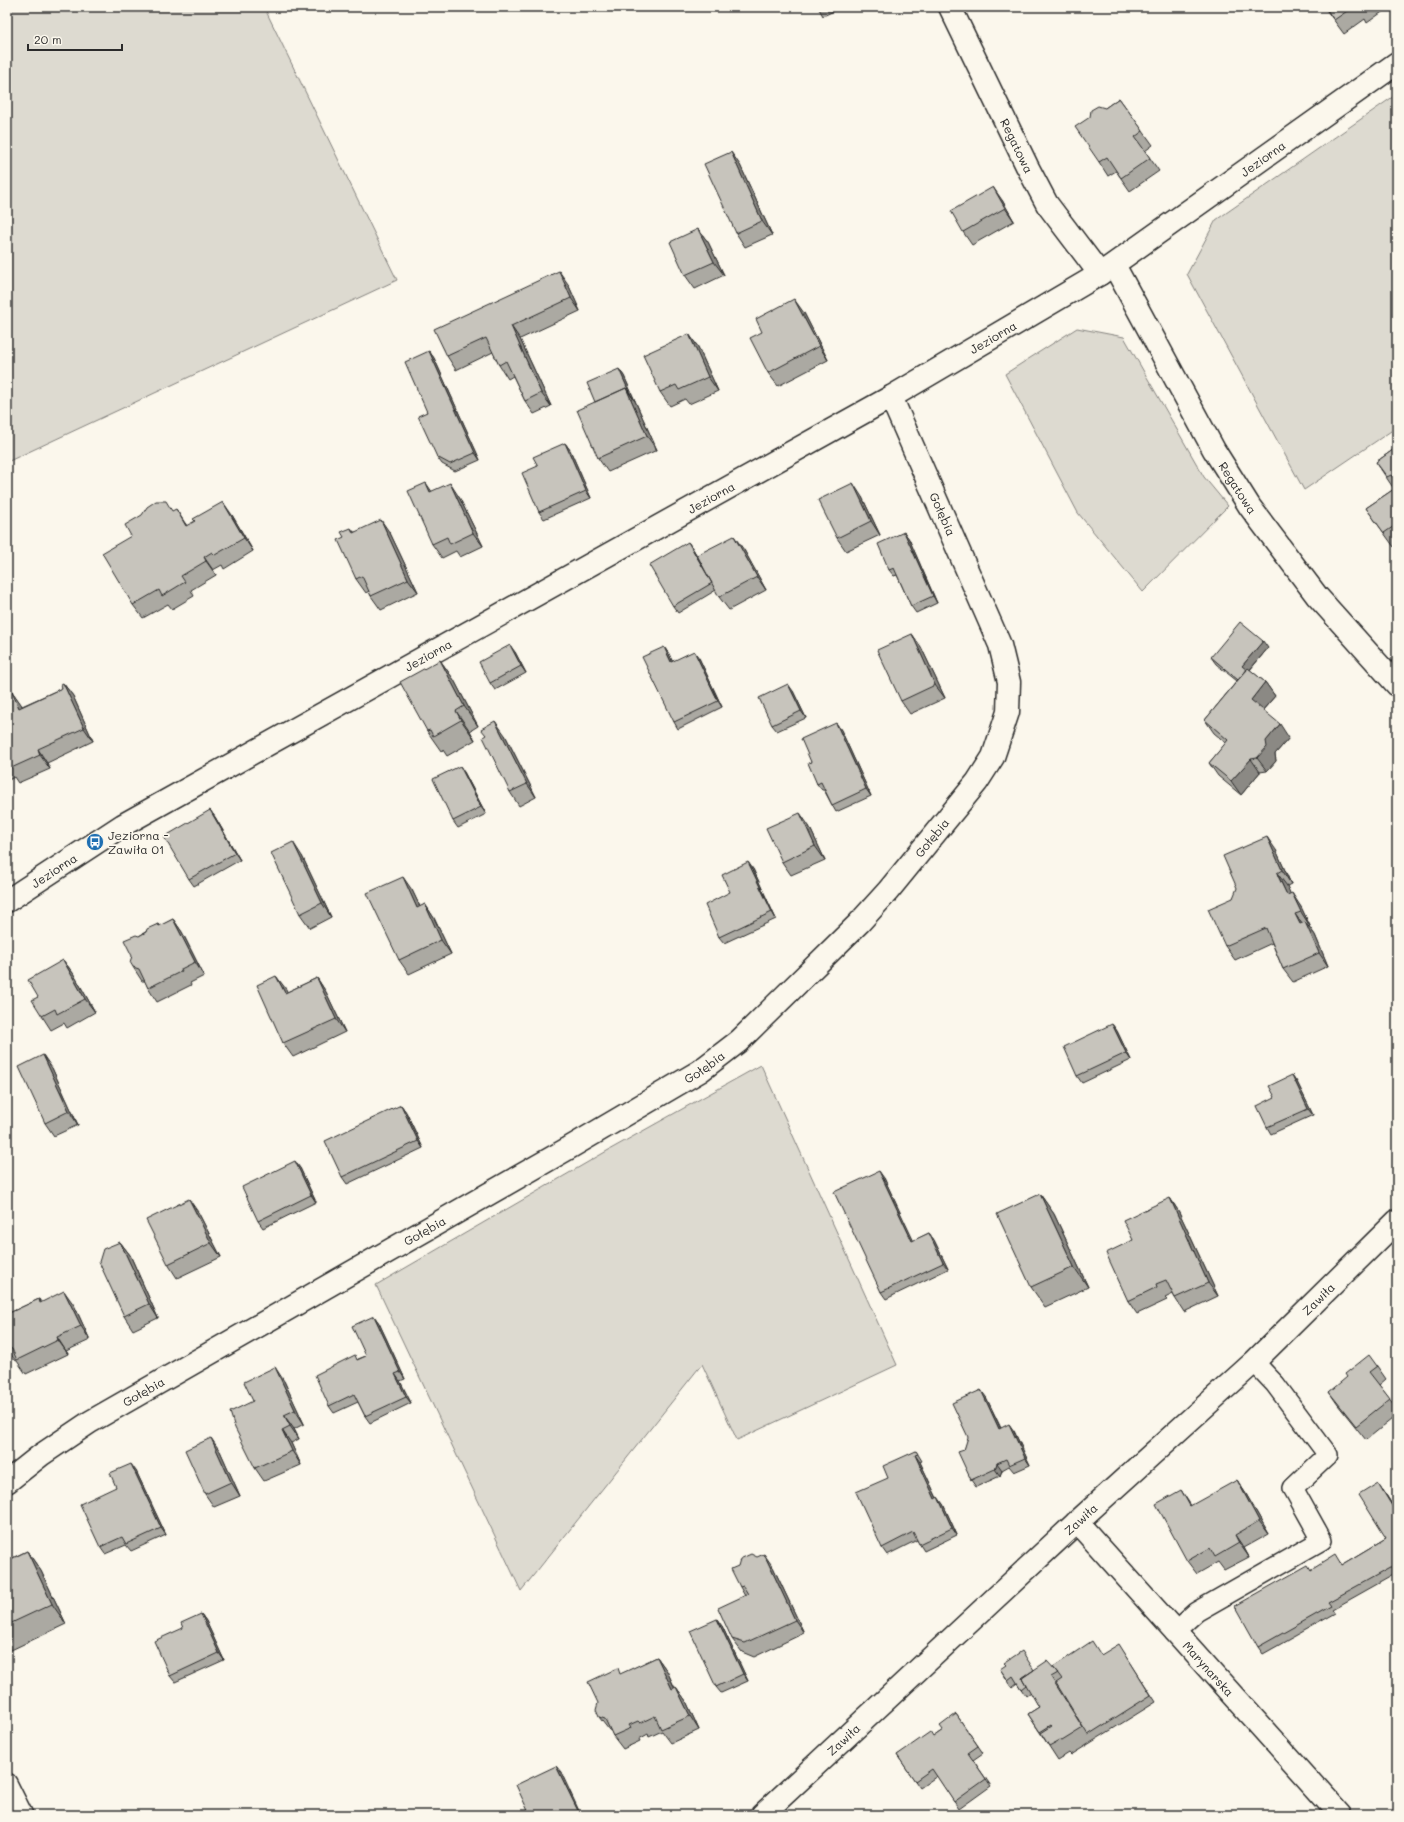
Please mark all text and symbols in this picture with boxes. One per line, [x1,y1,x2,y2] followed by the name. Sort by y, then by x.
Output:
[28,26,122,52] scale bar
[34,31,62,47] text: 20 m
[997,116,1037,176] street label: Regatowa
[1237,137,1288,180] street label: Jeziorna
[966,317,1019,357] street label: Jeziorna
[1215,459,1260,517] street label: Regatowa
[685,478,738,517] street label: Jeziorna
[926,490,960,538] street label: Gołębia
[402,635,455,675] street label: Jeziorna
[911,815,952,860] street label: Gołębia
[108,827,169,857] place label: Jeziorna - Zawiła 01
[85,832,105,852] bus stop icon: Jeziorna - Zawiła 01
[28,849,80,891] street label: Jeziorna
[681,1047,728,1087] street label: Gołębia
[401,1212,449,1249] street label: Gołębia
[1298,1279,1338,1318] street label: Zawiła
[119,1373,167,1410] street label: Gołębia
[1061,1500,1101,1538] street label: Zawiła
[1180,1637,1238,1700] street label: Marynarska
[823,1720,863,1759] street label: Zawiła

